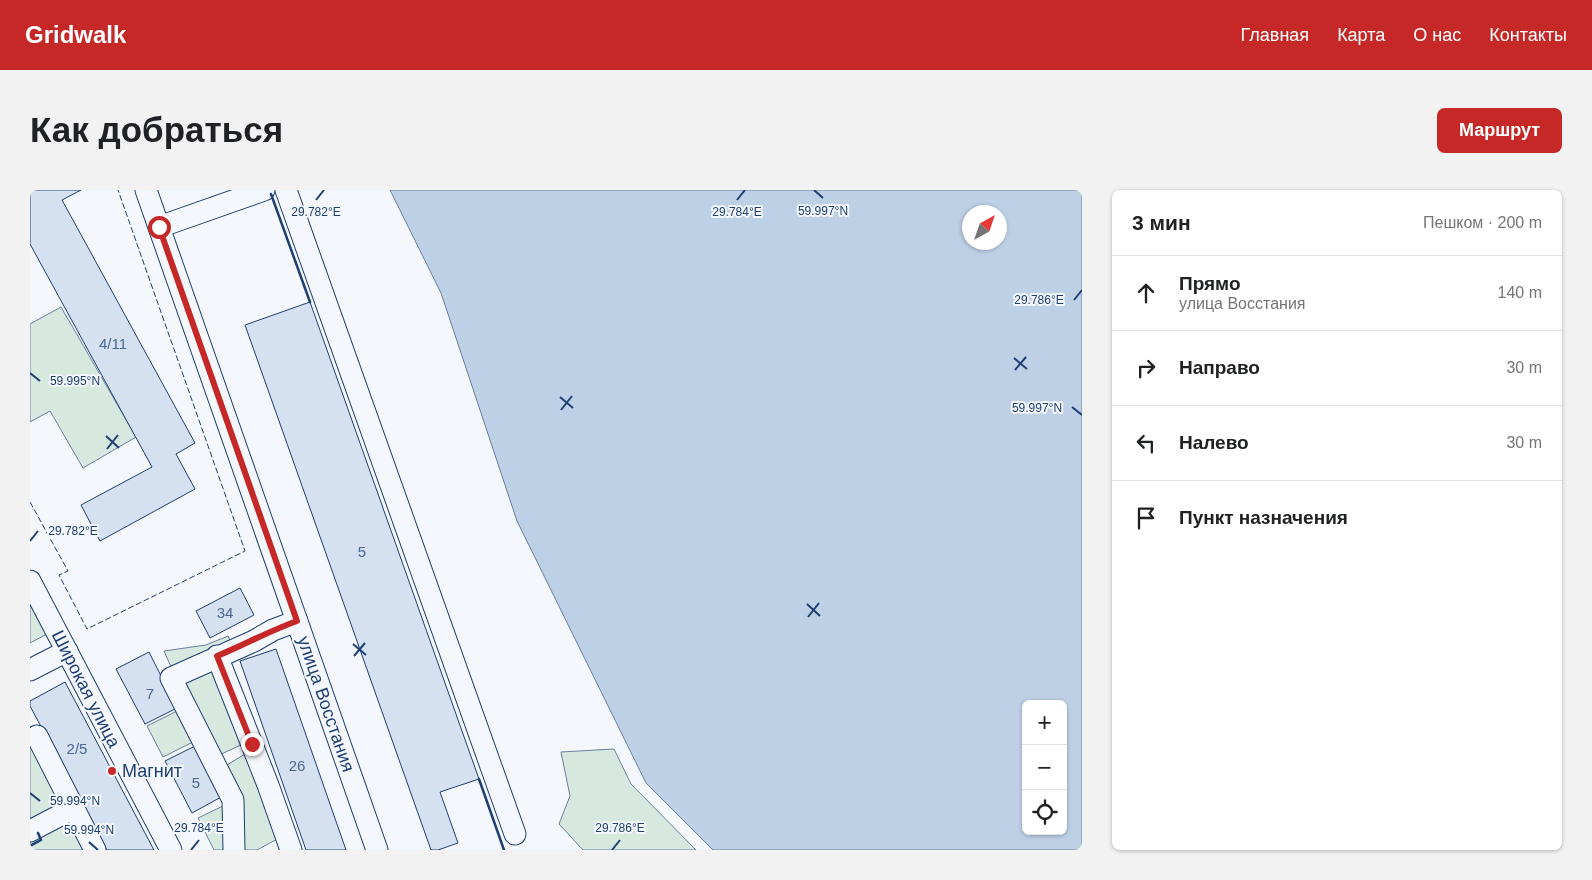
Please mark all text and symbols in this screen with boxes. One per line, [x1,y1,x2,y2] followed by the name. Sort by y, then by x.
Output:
[25,21,126,48] text: Gridwalk
[1241,25,1309,45] text: Главная
[1337,25,1385,45] text: Карта
[1413,25,1461,45] text: О нас
[1489,25,1567,45] text: Контакты
[1437,108,1562,153] button: Маршрут
[30,110,283,149] text: Как добраться
[798,204,848,218] text: 59.997°N
[291,205,341,219] text: 29.782°E
[712,205,762,219] text: 29.784°E
[962,205,1007,250] north arrow
[1132,211,1191,234] text: 3 мин
[1423,214,1542,231] text: Пешком · 200 m
[148,216,171,239] route start
[1179,273,1241,294] text: Прямо
[1132,279,1160,307] icon: ahead
[1498,284,1542,301] text: 140 m
[1014,293,1064,307] text: 29.786°E
[1179,295,1305,312] text: улица Восстания
[99,335,127,352] house number: 4/11
[1132,354,1160,382] icon: right
[1179,357,1260,378] text: Направо
[1506,359,1542,376] text: 30 m
[50,374,100,388] text: 59.995°N
[1012,401,1062,415] text: 59.997°N
[1132,429,1160,457] icon: left
[1179,432,1249,453] text: Налево
[1506,434,1542,451] text: 30 m
[1132,504,1160,532] icon: arrive
[1179,507,1348,528] text: Пункт назначения
[48,524,98,538] text: 29.782°E
[358,543,366,560] house number: 5
[217,604,233,621] house number: 34
[48,627,125,752] street label: Широкая улица
[293,633,359,775] street label: улица Восстания
[146,685,154,702] house number: 7
[1022,700,1067,835] map controls
[1022,700,1067,745] button: +
[241,733,264,756] route end
[67,740,87,757] house number: 2/5
[1022,745,1067,790] button: −
[289,757,305,774] house number: 26
[122,761,182,781] place label: Магнит
[106,765,118,777] marker: Магнит
[192,774,200,791] house number: 5
[1022,790,1067,835] button: locate
[50,794,100,808] text: 59.994°N
[174,821,224,835] text: 29.784°E
[595,821,645,835] text: 29.786°E
[64,823,114,837] text: 59.994°N

